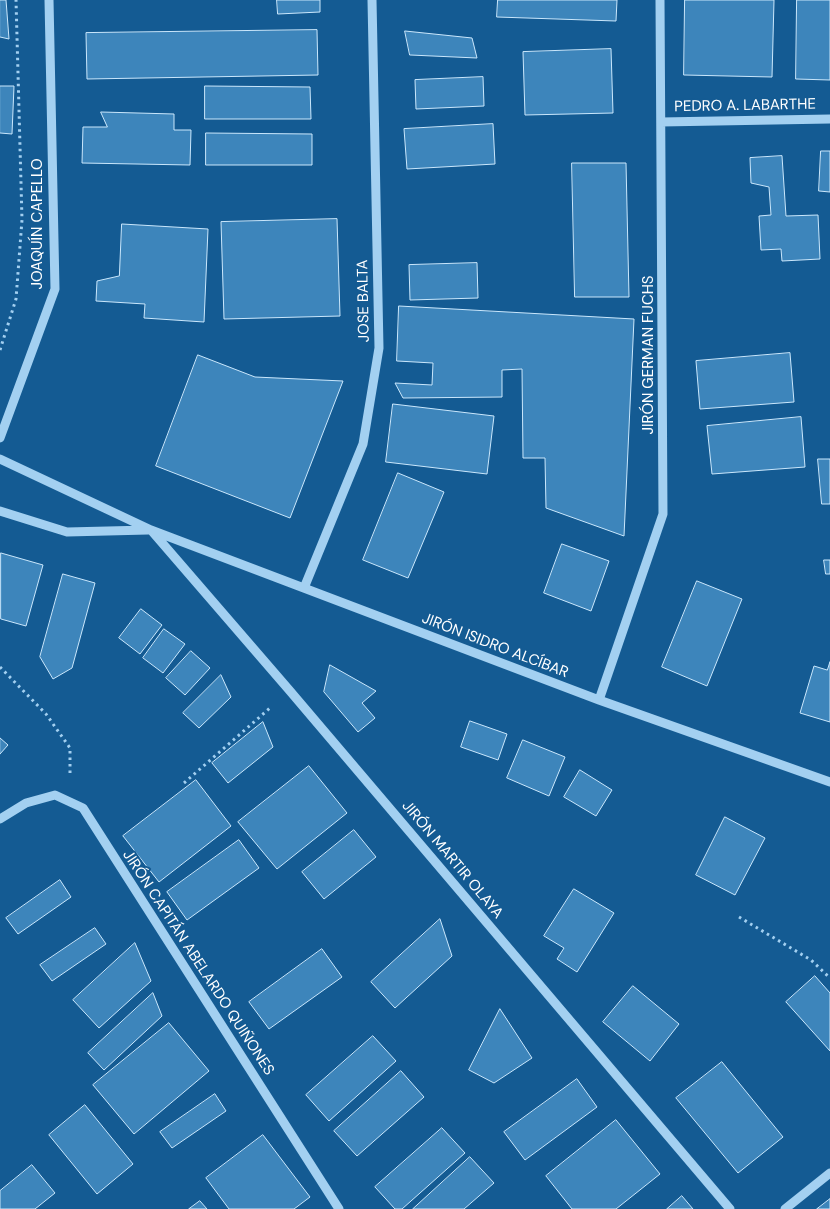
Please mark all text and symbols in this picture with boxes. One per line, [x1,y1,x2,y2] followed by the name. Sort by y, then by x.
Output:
[674,96,816,116] street label: PEDRO A. LABARTHE
[29,158,47,290] street label: JOAQUÍN CAPELLO
[354,260,374,342] street label: JOSE BALTA
[640,275,658,435] street label: JIRÓN GERMAN FUCHS
[419,610,571,682] street label: JIRÓN ISIDRO ALCÍBAR
[397,797,507,923] street label: JIRÓN MARTIR OLAYA
[118,847,278,1079] street label: JIRÓN CAPITÁN ABELARDO QUIÑONES

